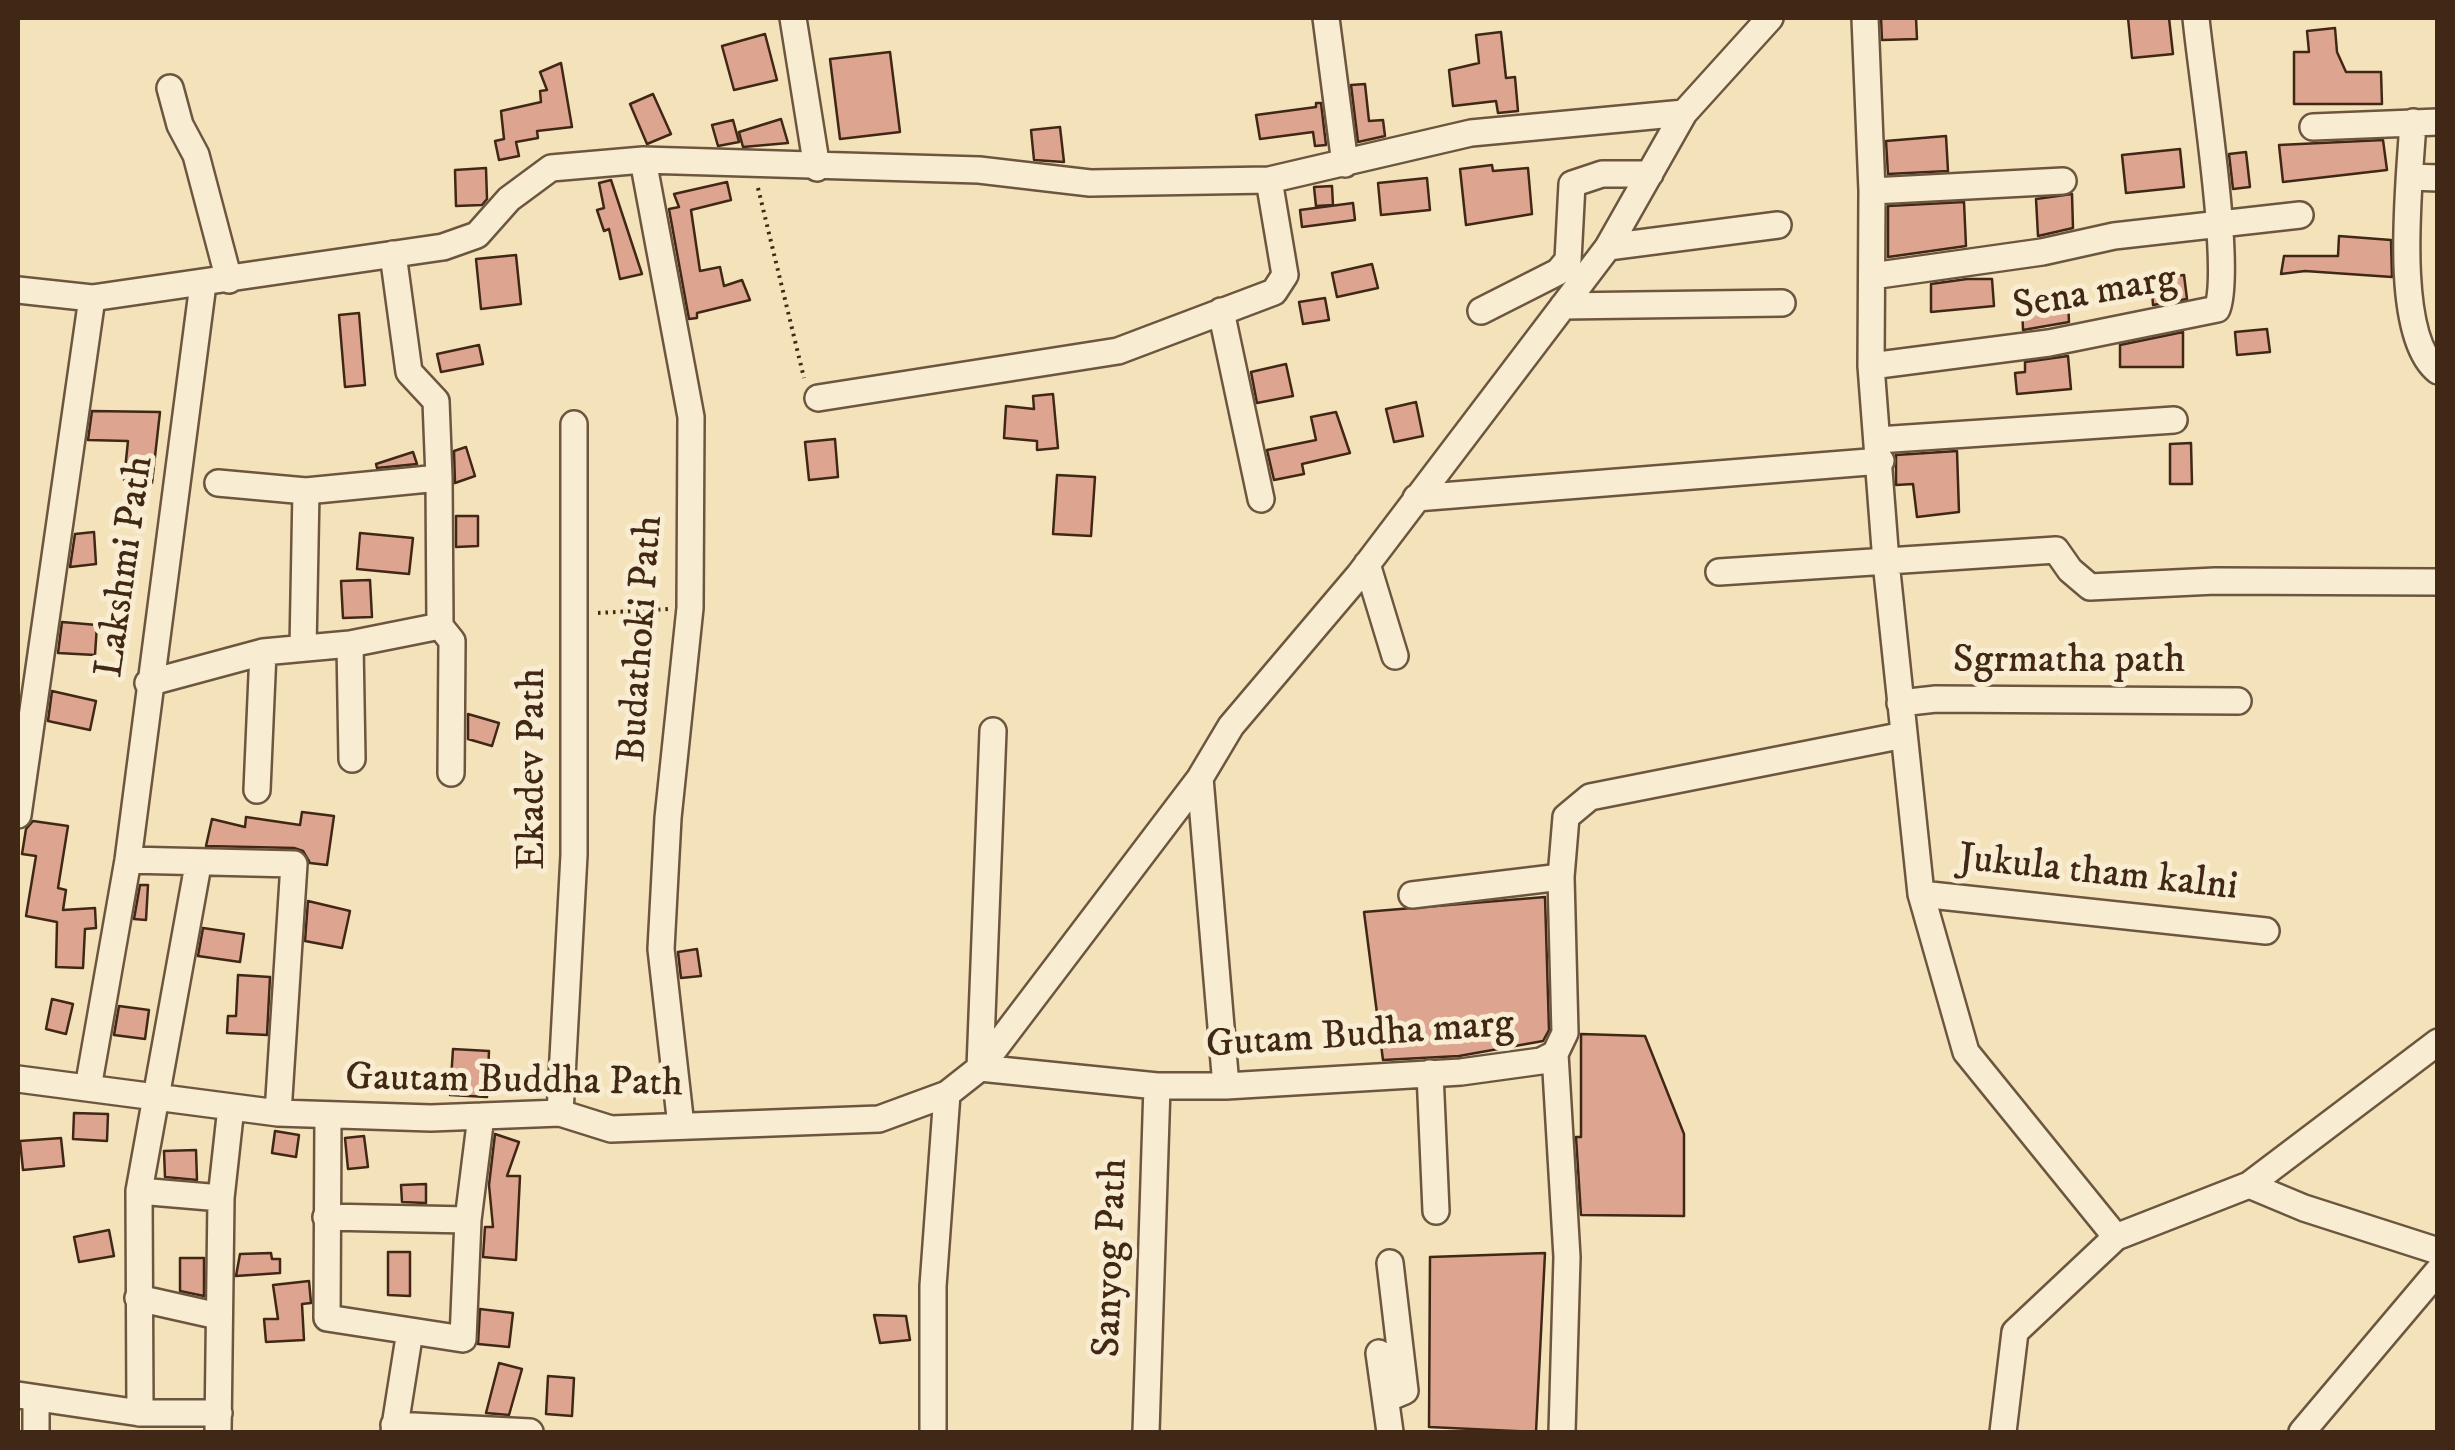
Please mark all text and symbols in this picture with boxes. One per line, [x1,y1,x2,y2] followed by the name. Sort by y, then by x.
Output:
[2009,257,2181,333] street label: Sena marg
[88,453,166,681] street label: Lakshmi Path
[610,514,676,764] street label: Budathoki Path
[1953,639,2185,687] street label: Sgrmatha path
[511,668,559,870] street label: Ekadev Path
[1956,836,2240,914] street label: Jukula tham kalni
[1205,1002,1515,1072] street label: Gutam Budha marg
[345,1056,683,1110] street label: Gautam Buddha Path
[1086,1158,1140,1358] street label: Sanyog Path

